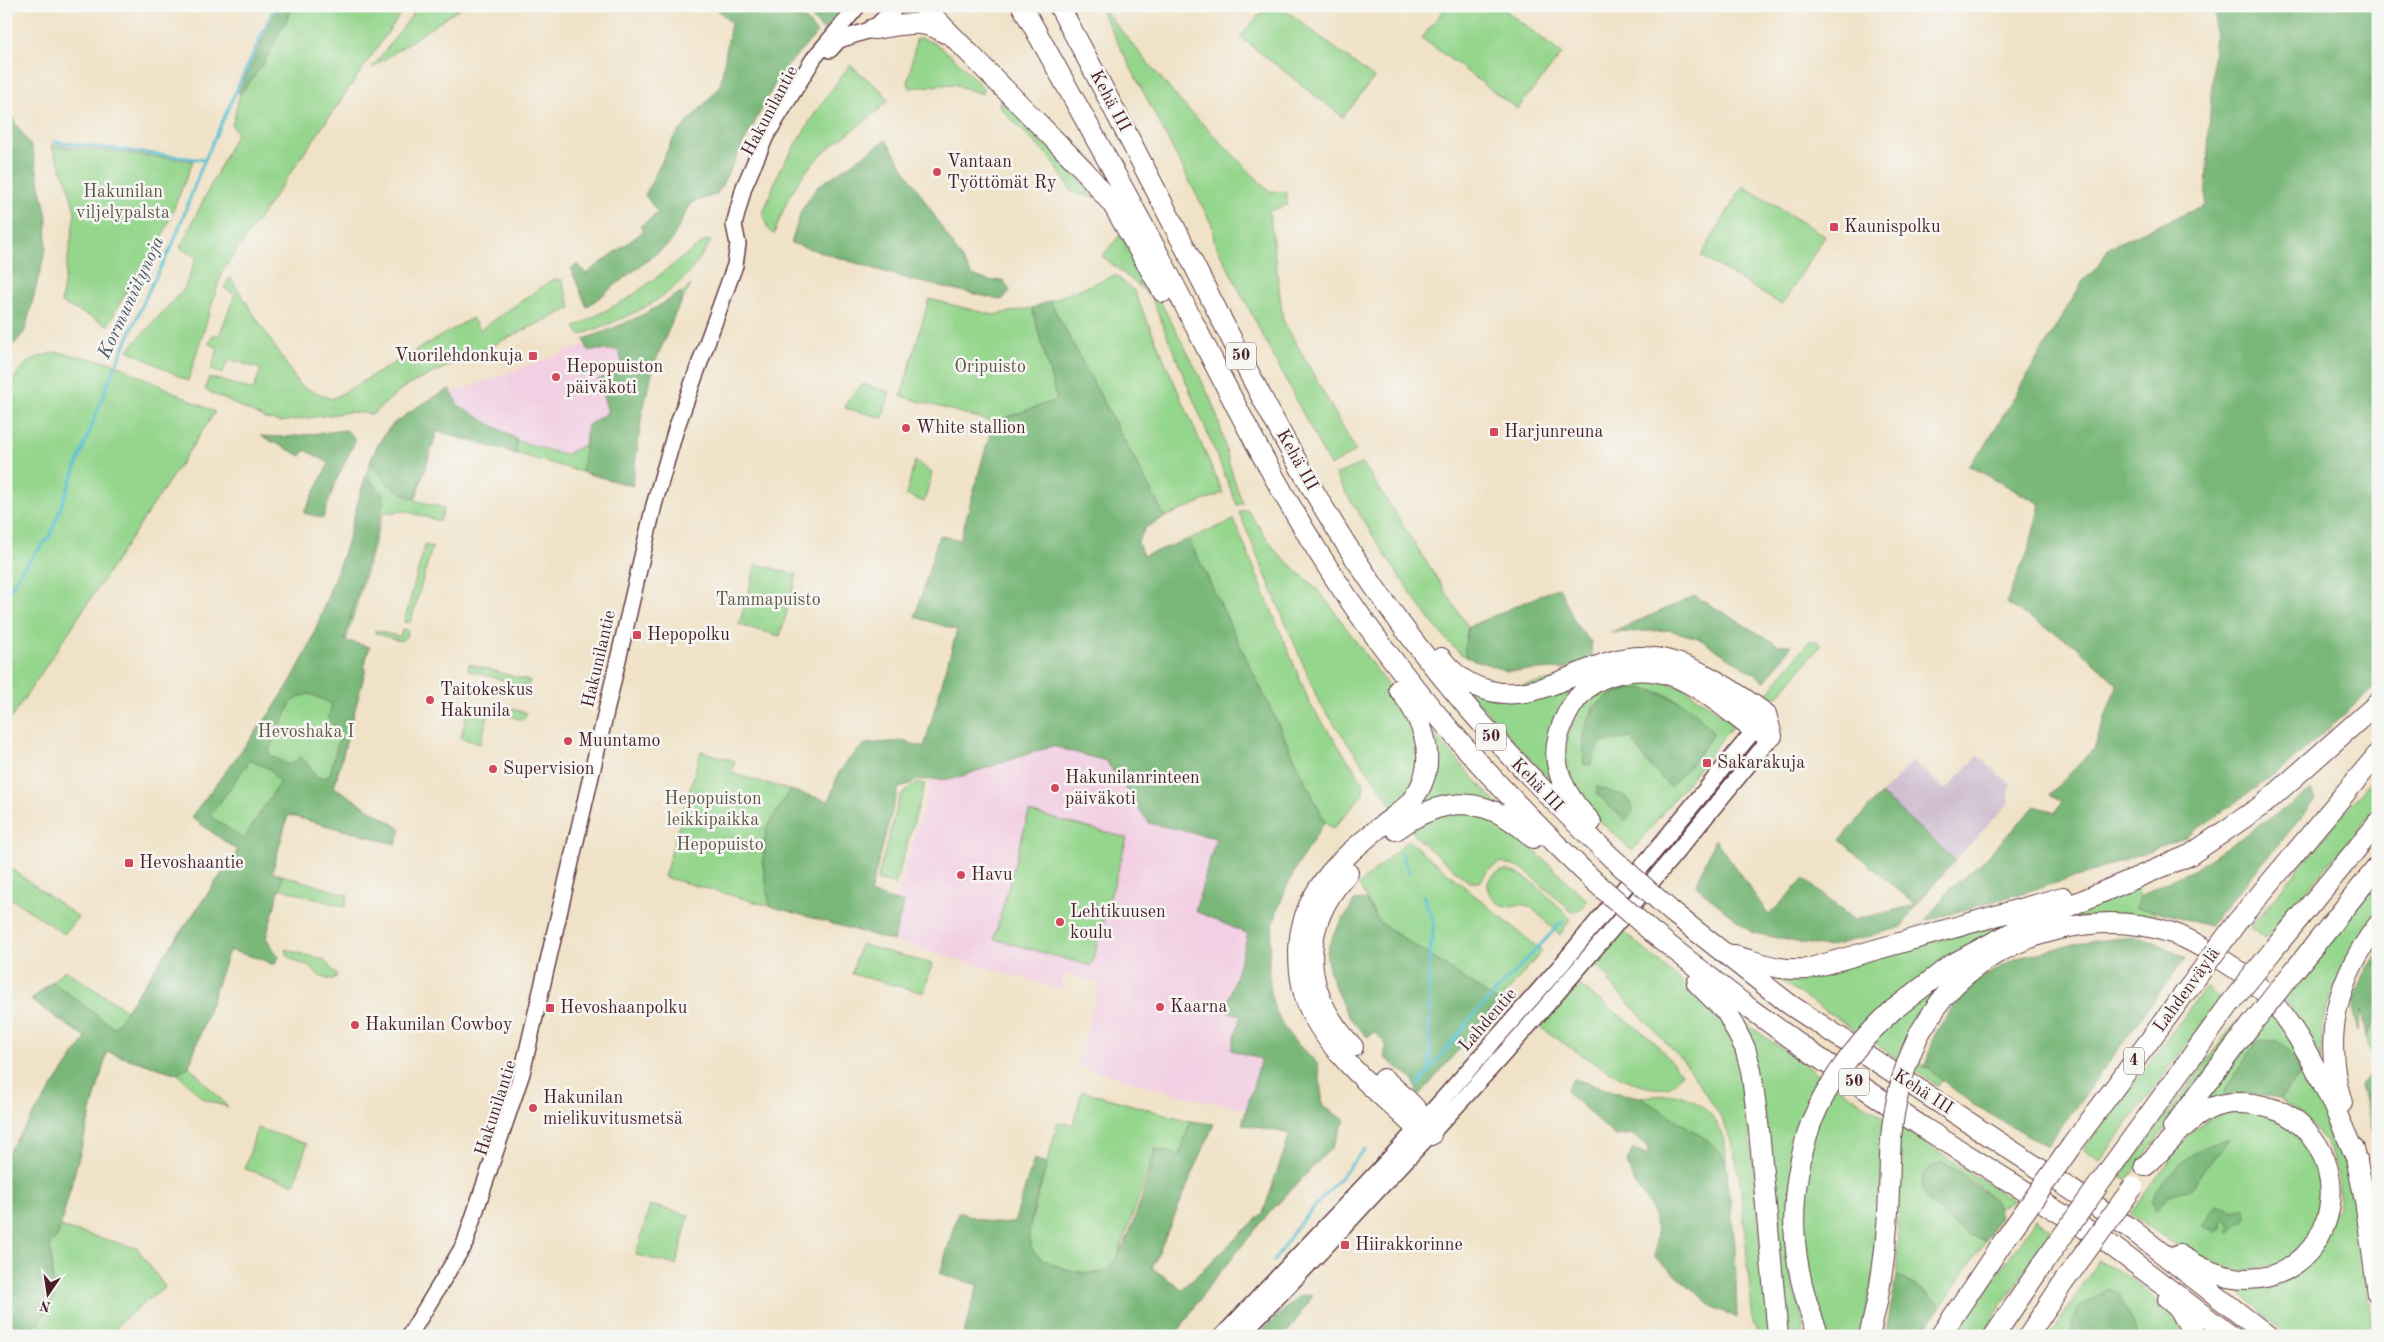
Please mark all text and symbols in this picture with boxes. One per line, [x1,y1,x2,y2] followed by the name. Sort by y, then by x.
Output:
[739,63,801,159] street label: Hakunilantie
[1086,67,1134,135] street label: Kehä III
[947,153,1057,192] place label: Vantaan Työttömät Ry
[931,166,943,178] marker: Vantaan Työttömät Ry
[76,183,170,222] park label: Hakunilan viljelypalsta
[1844,218,1941,236] place label: Kaunispolku
[1828,221,1840,233] marker: Kaunispolku
[95,234,169,363] water label: Kormuniitynoja
[1226,342,1256,370] road number: 50
[395,347,523,365] place label: Vuorilehdonkuja
[527,350,539,362] marker: Vuorilehdonkuja
[566,358,664,397] place label: Hepopuiston päiväkoti
[954,358,1026,376] park label: Oripuisto
[550,371,562,383] marker: Hepopuiston päiväkoti
[916,419,1026,437] place label: White stallion
[900,422,912,434] marker: White stallion
[1504,423,1604,441] place label: Harjunreuna
[1273,426,1321,494] street label: Kehä III
[1488,426,1500,438] marker: Harjunreuna
[715,591,821,609] park label: Tammapuisto
[579,608,619,710] street label: Hakunilantie
[647,626,730,644] place label: Hepopolku
[631,629,643,641] marker: Hepopolku
[440,681,533,720] place label: Taitokeskus Hakunila
[424,694,436,706] marker: Taitokeskus Hakunila
[258,723,354,741] park label: Hevoshaka I
[1476,724,1506,750] road number: 50
[578,732,661,750] place label: Muuntamo
[562,735,574,747] marker: Muuntamo
[1717,754,1805,772] place label: Sakarakuja
[1507,755,1567,815] street label: Kehä III
[1701,757,1713,769] marker: Sakarakuja
[503,760,595,778] place label: Supervision
[487,763,499,775] marker: Supervision
[1065,769,1200,808] place label: Hakunilanrinteen päiväkoti
[1049,782,1061,794] marker: Hakunilanrinteen päiväkoti
[664,790,762,829] park label: Hepopuiston leikkipaikka
[676,836,764,854] park label: Hepopuisto
[139,854,244,872] place label: Hevoshaantie
[123,857,135,869] marker: Hevoshaantie
[971,866,1013,884] place label: Havu
[955,869,967,881] marker: Havu
[1070,903,1166,942] place label: Lehtikuusen koulu
[1054,916,1066,928] marker: Lehtikuusen koulu
[2150,944,2224,1036] street label: Lahdenväylä
[1456,985,1520,1055] street label: Lahdentie
[1170,998,1227,1016] place label: Kaarna
[560,999,688,1017] place label: Hevoshaanpolku
[1154,1001,1166,1013] marker: Kaarna
[544,1002,556,1014] marker: Hevoshaanpolku
[365,1016,513,1034] place label: Hakunilan Cowboy
[349,1019,361,1031] marker: Hakunilan Cowboy
[2124,1048,2144,1074] road number: 4
[472,1058,520,1158] street label: Hakunilantie
[1890,1066,1956,1118] street label: Kehä III
[1839,1068,1869,1096] road number: 50
[543,1089,683,1128] place label: Hakunilan mielikuvitusmetsä
[527,1102,539,1114] marker: Hakunilan mielikuvitusmetsä
[1355,1236,1463,1254] place label: Hiirakkorinne
[1339,1239,1351,1251] marker: Hiirakkorinne
[22,1270,72,1320] north arrow
[38,1298,52,1314] text: N

